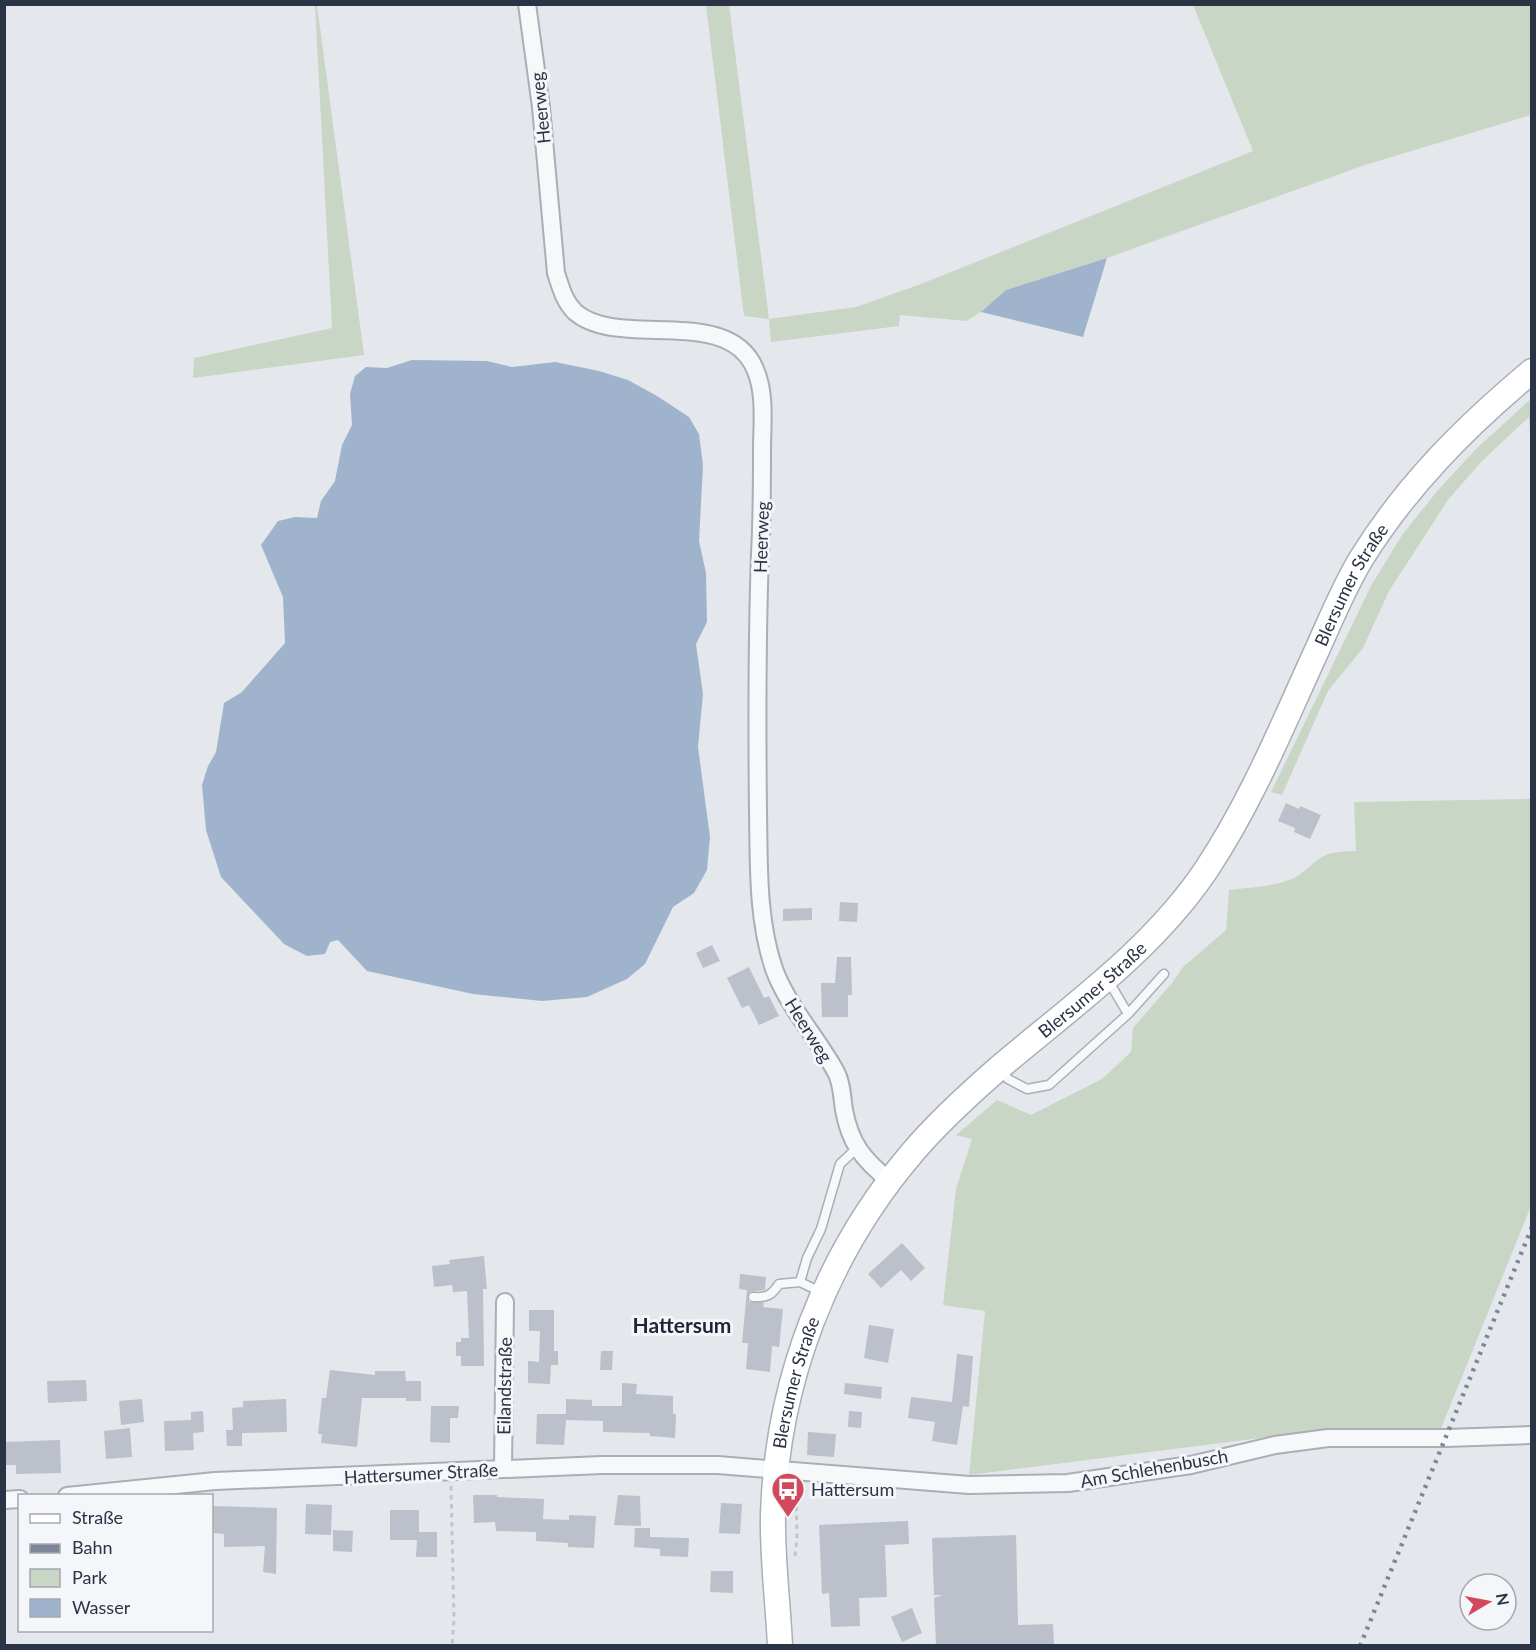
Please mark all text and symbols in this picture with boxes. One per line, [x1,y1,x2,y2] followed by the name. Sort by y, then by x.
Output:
[525,71,555,145] street label: Heerweg
[749,501,773,573] street label: Heerweg
[1309,519,1392,649] street label: Blersumer Straße
[1033,937,1151,1042] street label: Blersumer Straße
[781,994,837,1066] street label: Heerweg
[633,1312,731,1337] district label: Hattersum
[768,1313,824,1450] street label: Blersumer Straße
[492,1337,516,1435] street label: Eilandstraße
[1078,1444,1230,1492] street label: Am Schlehenbusch
[343,1458,499,1488] street label: Hattersumer Straße
[770,1471,806,1518] bus stop icon: Hattersum
[811,1478,894,1500] place label: Hattersum
[18,1494,213,1632] legend
[72,1506,123,1528] text: Straße
[72,1536,113,1558] text: Bahn
[72,1566,108,1588] text: Park
[1458,1572,1518,1632] north arrow
[1493,1592,1514,1607] text: N
[72,1596,131,1618] text: Wasser

